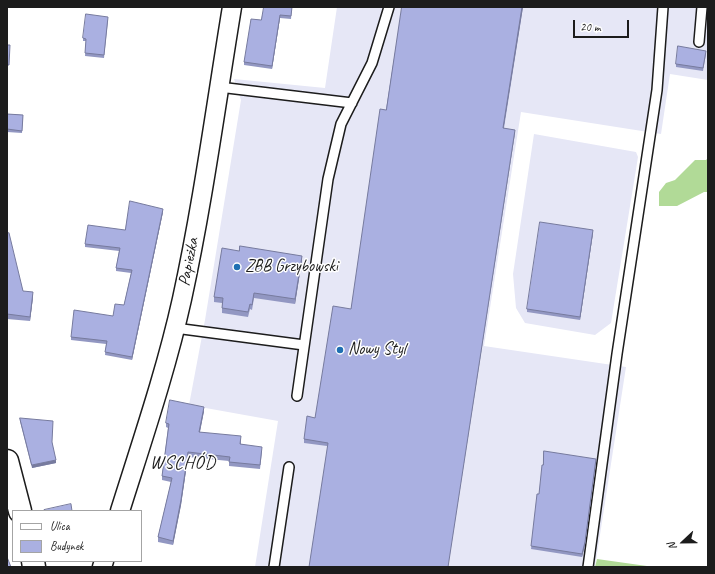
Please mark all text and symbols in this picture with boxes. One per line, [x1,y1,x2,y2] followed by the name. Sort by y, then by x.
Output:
[575,12,631,38] scale bar
[580,19,600,35] text: 20 m
[174,236,204,288] street label: Papieżka
[245,257,338,277] place label: ZBB Grzybowski
[232,262,242,272] marker: ZBB Grzybowski
[348,340,406,360] place label: Nowy Styl
[335,345,345,355] marker: Nowy Styl
[150,452,216,474] district label: WSCHÓD
[12,510,142,562] legend
[50,518,69,534] text: Ulica
[663,522,703,562] north arrow
[50,538,83,554] text: Budynek
[664,541,680,552] text: N

